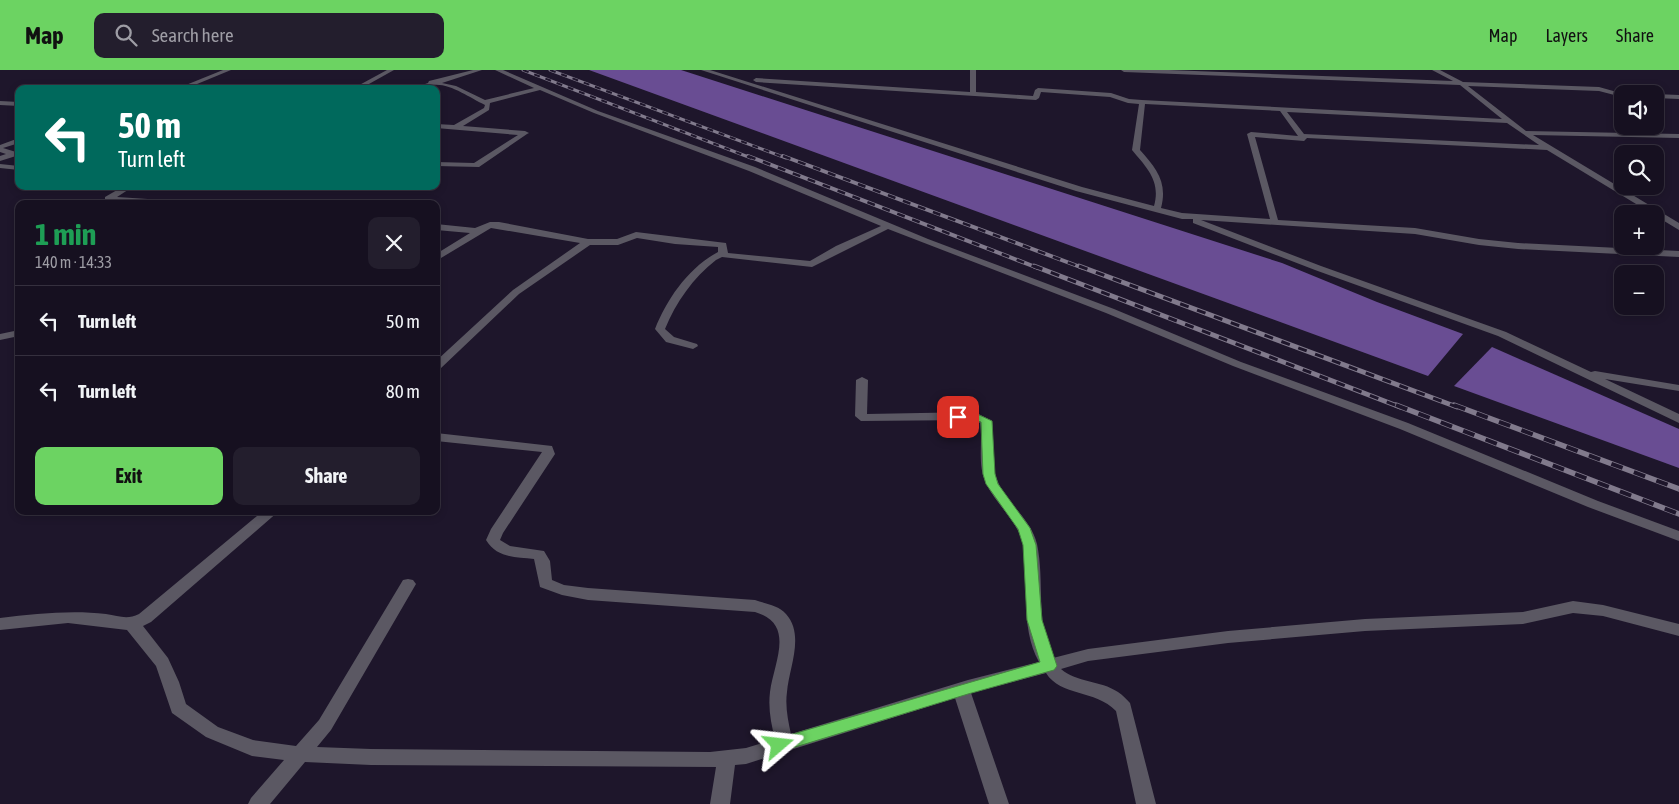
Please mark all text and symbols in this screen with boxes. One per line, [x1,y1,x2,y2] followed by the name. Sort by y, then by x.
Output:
[94,13,444,58] search box
[112,21,140,49] icon: search
[25,22,64,49] text: Map
[152,24,234,46] text: Search here
[1488,25,1517,46] text: Map
[1545,25,1588,46] text: Layers
[1616,25,1654,46] text: Share
[1614,85,1664,315] map controls
[1614,85,1664,135] button: sound
[35,105,100,170] icon: left
[118,105,181,145] text: 50 m
[1614,145,1664,195] button: search
[118,146,185,172] text: Turn left
[1614,205,1664,255] button: +
[35,217,96,251] text: 1 min
[368,217,420,269] button: close
[35,253,112,271] text: 140 m · 14:33
[1614,265,1664,315] button: −
[35,307,63,335] icon: left
[78,310,136,332] text: Turn left
[386,310,420,332] text: 50 m
[35,377,63,405] icon: left
[78,380,136,402] text: Turn left
[386,380,420,402] text: 80 m
[937,396,979,438] pin
[944,403,972,431] icon: arrive
[35,447,223,505] button: Exit
[233,447,420,505] button: Share
[752,718,804,770] position arrow

